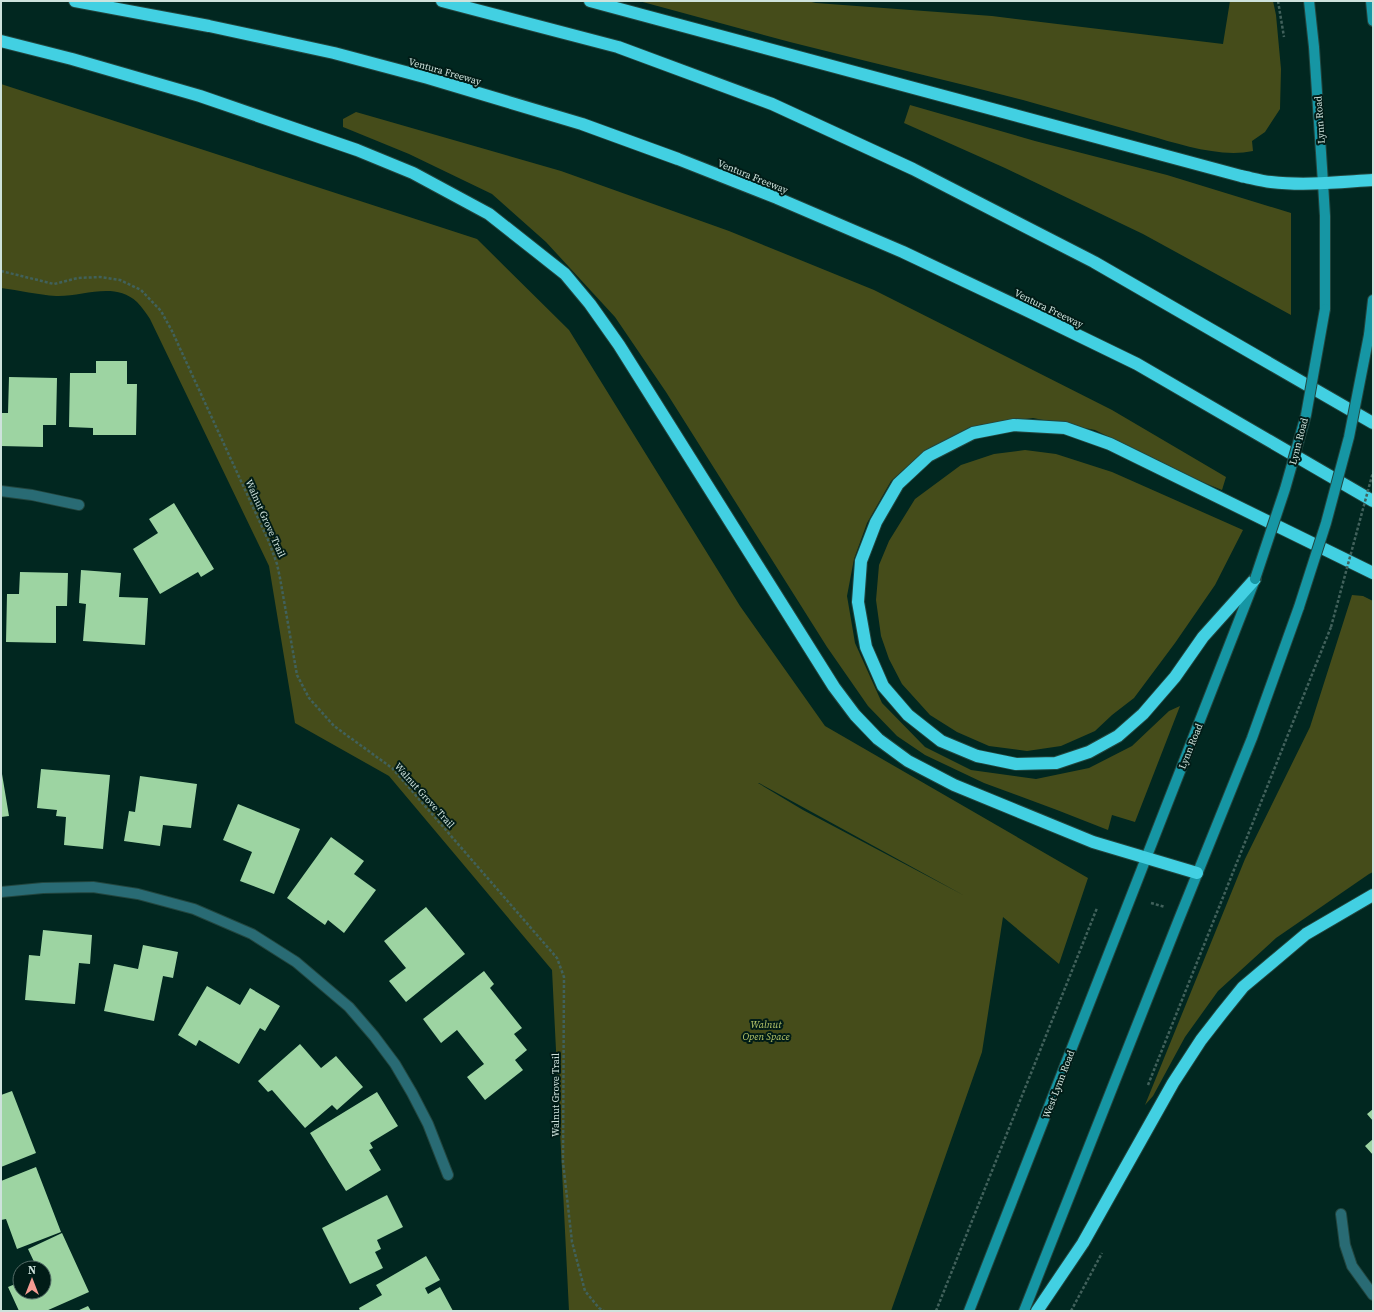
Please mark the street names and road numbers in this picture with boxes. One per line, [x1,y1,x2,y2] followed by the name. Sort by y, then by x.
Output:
[407,55,484,88] street label: Ventura Freeway
[1311,95,1328,144] street label: Lynn Road
[716,156,791,197] street label: Ventura Freeway
[1012,286,1086,331] street label: Ventura Freeway
[1286,416,1311,466] street label: Lynn Road
[243,477,289,559] street label: Walnut Grove Trail
[1175,721,1206,771] street label: Lynn Road
[392,760,458,831] street label: Walnut Grove Trail
[1040,1048,1078,1120] street label: West Lynn Road
[549,1053,562,1137] street label: Walnut Grove Trail

